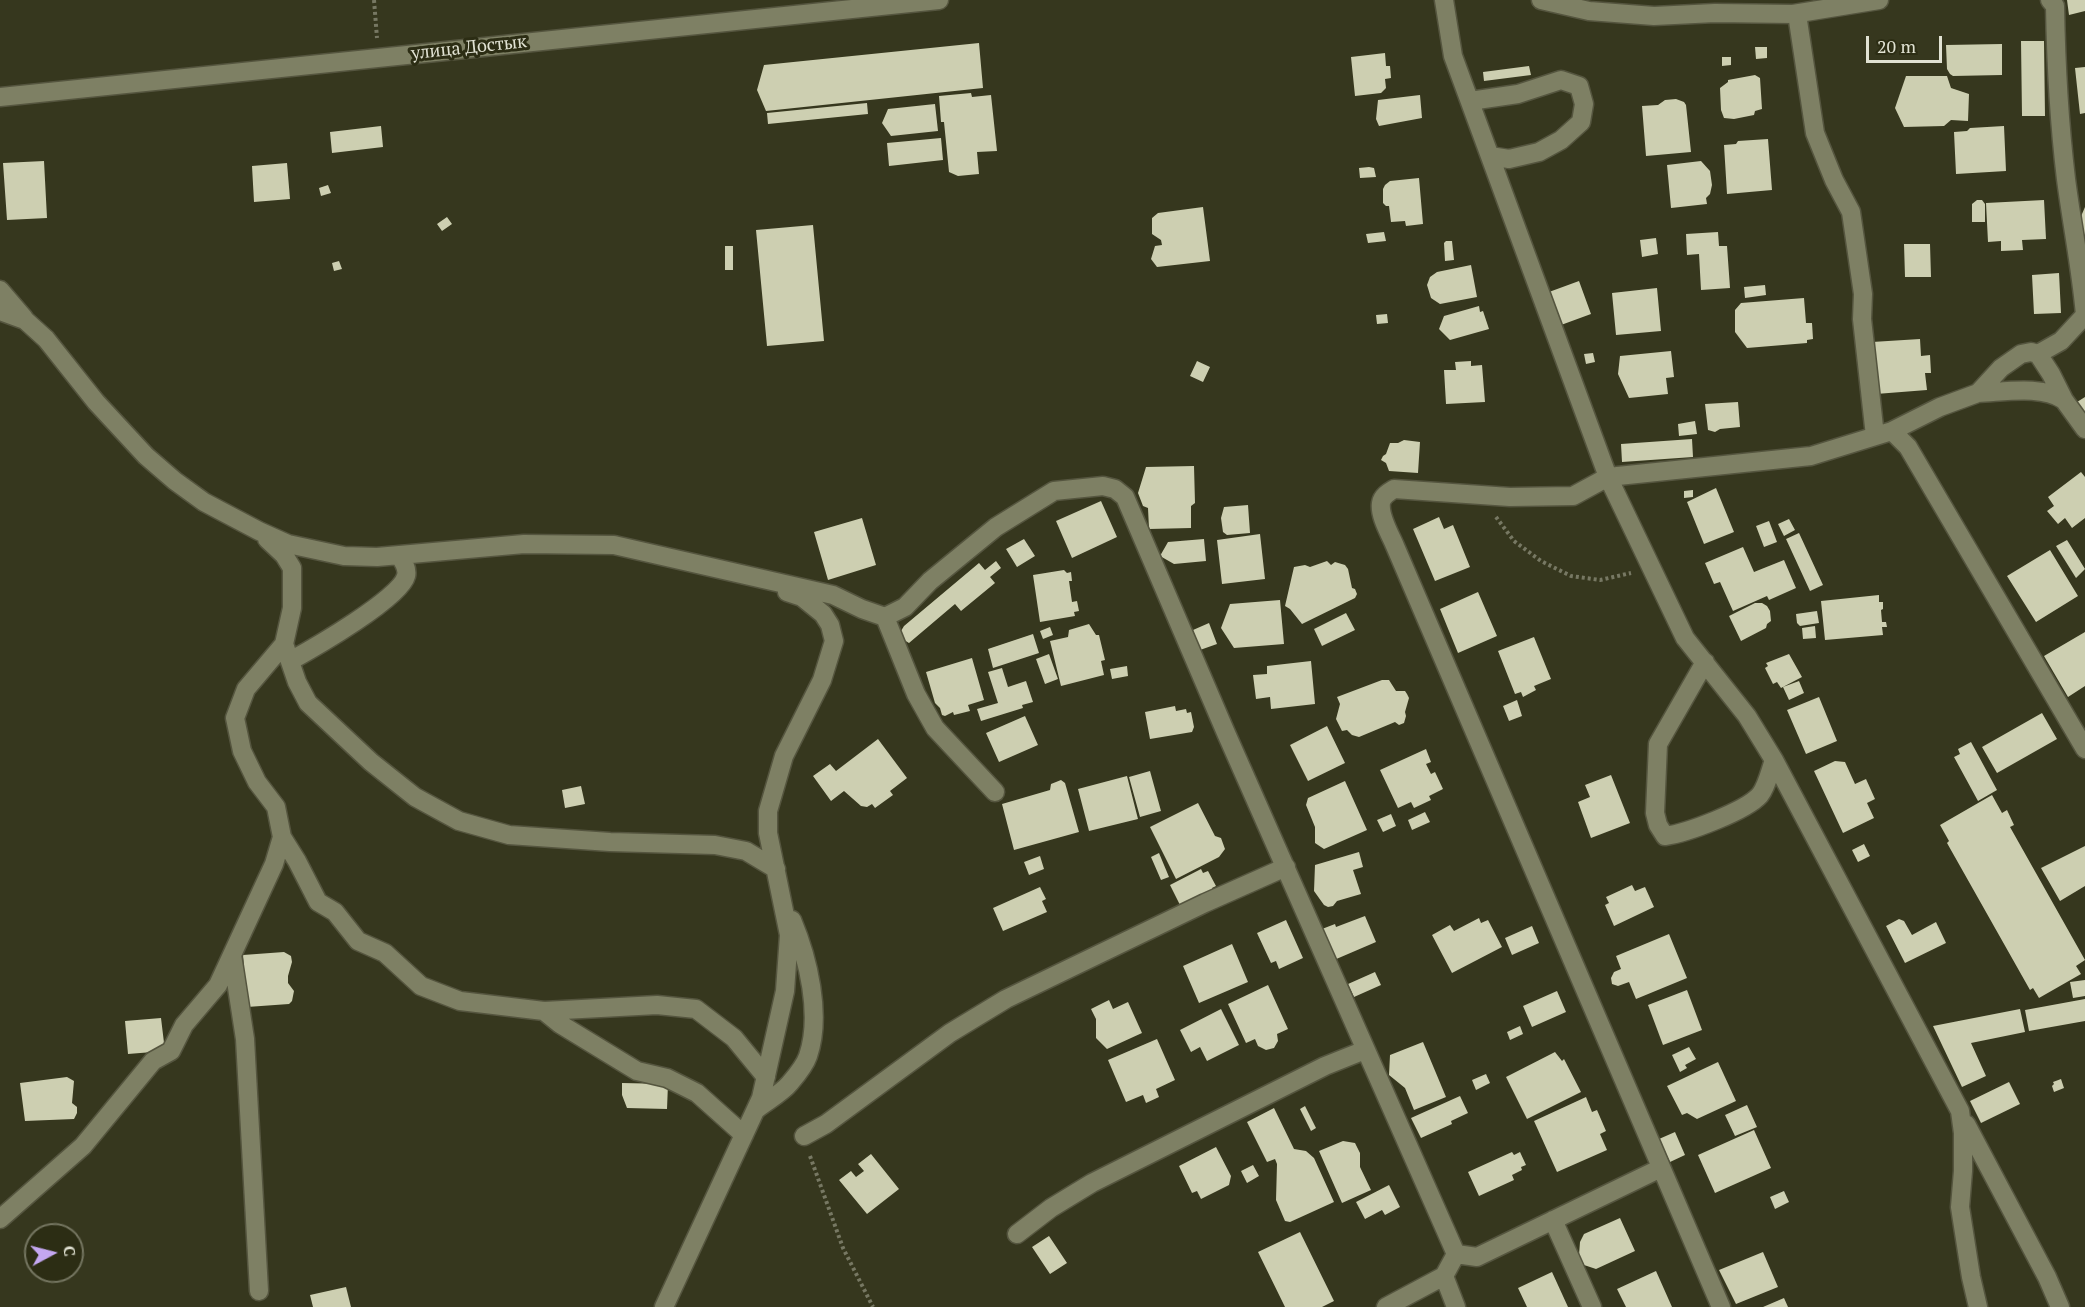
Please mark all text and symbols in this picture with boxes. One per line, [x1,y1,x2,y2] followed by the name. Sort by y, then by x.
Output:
[1869,24,1946,62] scale bar
[410,31,528,65] street label: улица Достык
[1877,34,1916,58] text: 20 m
[24,1223,84,1283] north arrow
[58,1245,81,1258] text: С

